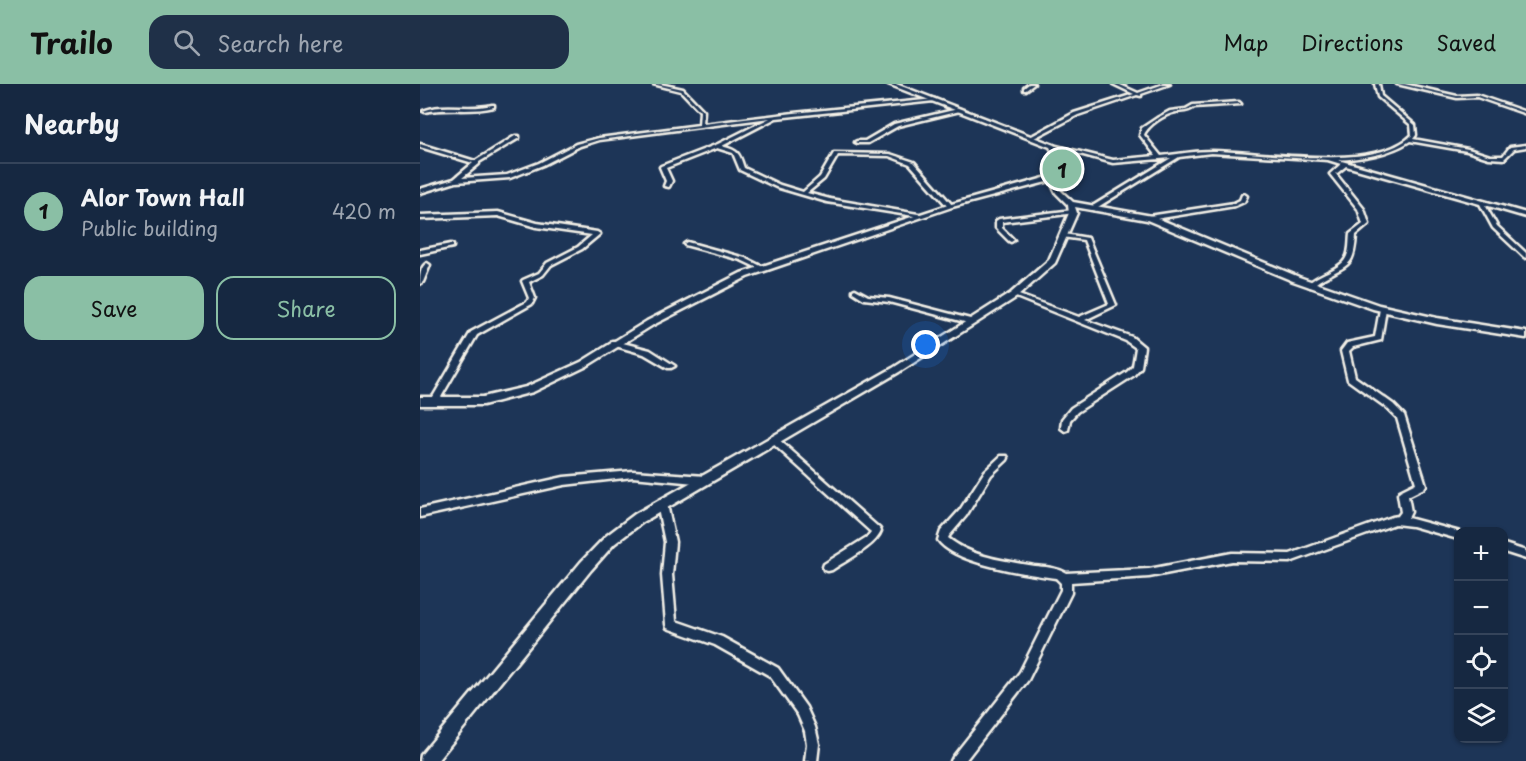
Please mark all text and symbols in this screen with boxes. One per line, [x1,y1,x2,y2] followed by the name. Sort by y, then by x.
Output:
[149,15,569,69] search box
[30,21,113,64] text: Trailo
[170,26,203,59] icon: search
[218,26,343,59] text: Search here
[1223,26,1268,58] text: Map
[1301,26,1403,58] text: Directions
[1436,26,1496,58] text: Saved
[24,104,119,143] text: Nearby
[1042,146,1082,191] pin: 1
[81,180,244,213] text: Alor Town Hall
[39,196,48,226] text: 1
[332,196,396,226] text: 420 m
[81,213,218,243] text: Public building
[24,276,204,340] button: Save
[216,276,396,340] button: Share
[911,330,940,359] your location
[1454,527,1508,743] map controls
[1454,527,1508,581] button: +
[1454,581,1508,635] button: −
[1454,635,1508,689] button: locate
[1454,689,1508,743] button: layers

